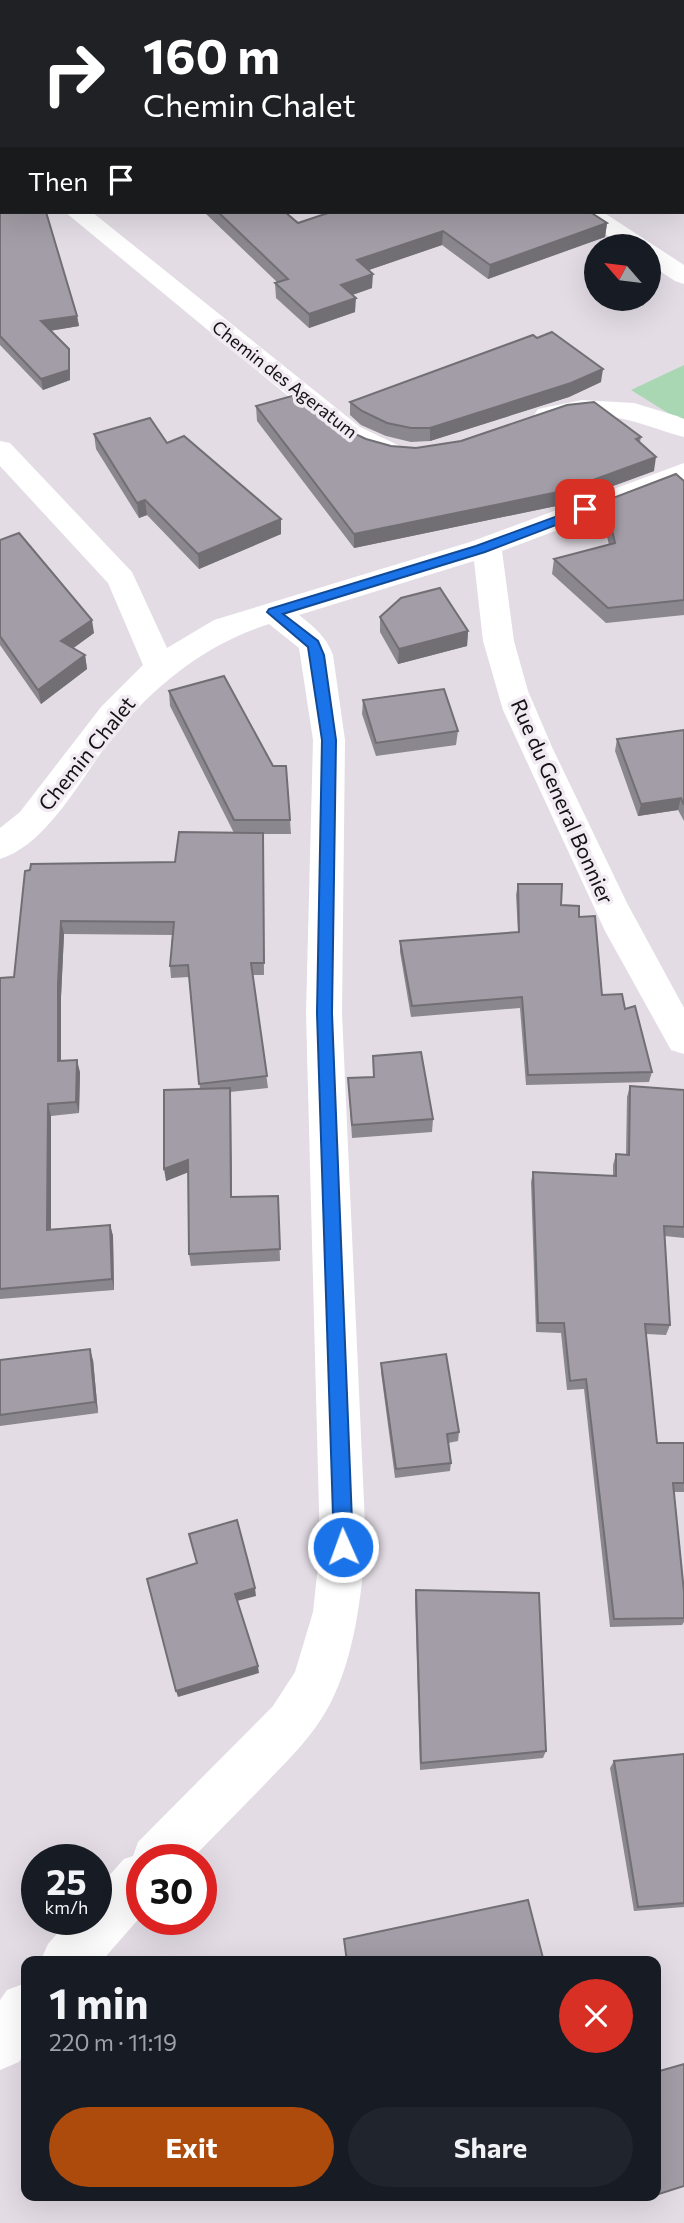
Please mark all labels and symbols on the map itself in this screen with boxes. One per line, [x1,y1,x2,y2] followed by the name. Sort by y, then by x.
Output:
[584,234,662,312] north arrow
[208,315,362,443] street label: Chemin des Ageratum
[555,479,615,539] pin
[32,691,140,815] street label: Chemin Chalet
[506,695,620,907] street label: Rue du General Bonnier
[306,1510,380,1584] position arrow
[126,1844,217,1935] speed limit sign: 30

